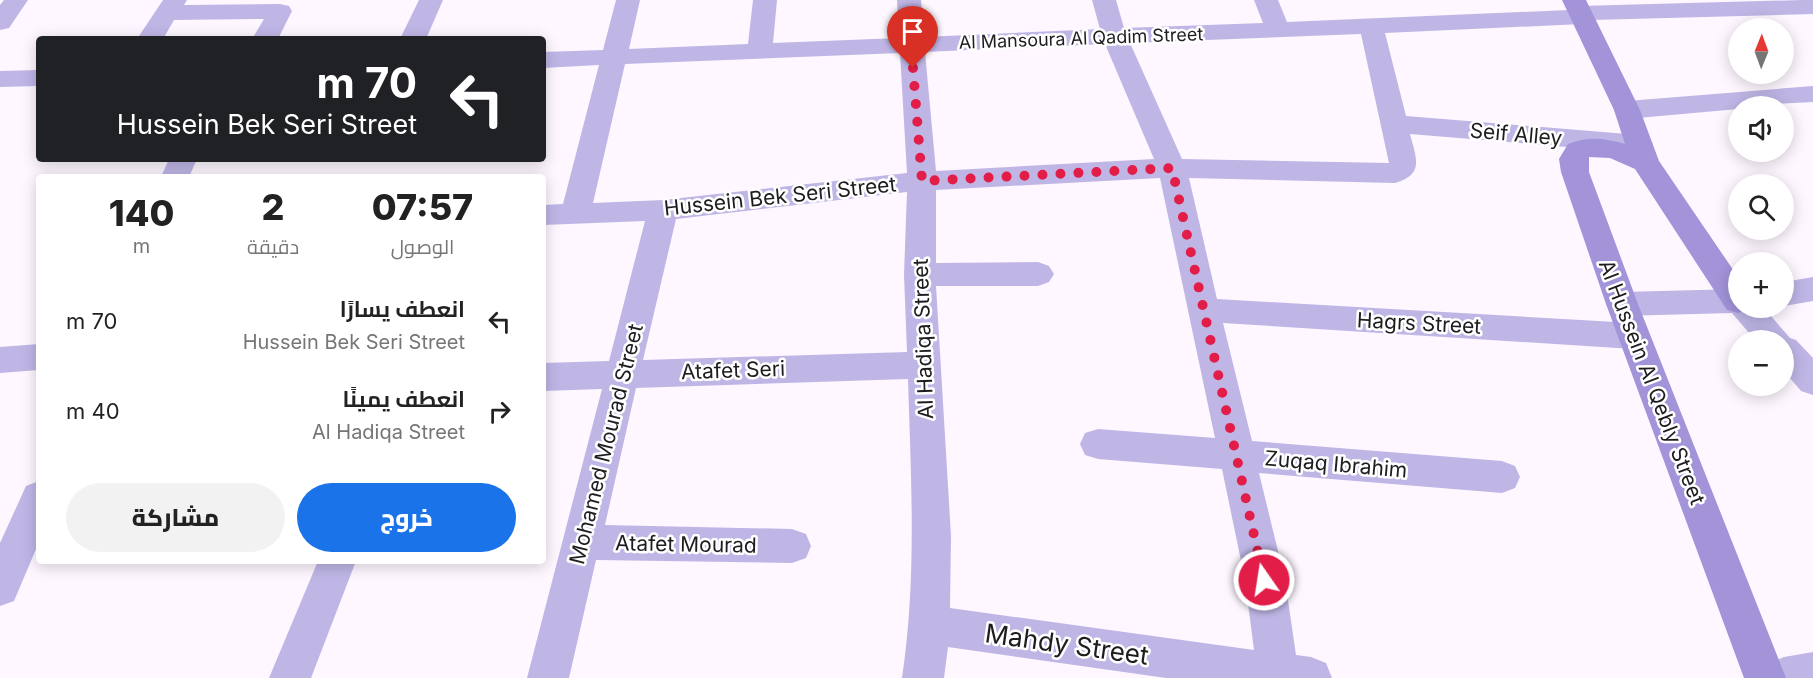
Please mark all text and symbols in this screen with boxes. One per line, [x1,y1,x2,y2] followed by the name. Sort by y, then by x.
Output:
[887,6,938,68] pin
[896,15,929,48] icon: arrive
[1728,18,1794,84] north arrow
[1728,18,1794,396] map controls
[958,23,1204,53] street label: Al Mansoura Al Qadim Street
[317,57,417,108] text: 70 m
[438,60,516,138] icon: left
[1728,96,1794,162] button: sound
[117,108,417,141] text: Hussein Bek Seri Street
[1469,118,1563,151] street label: Seif Alley
[663,171,898,221] street label: Hussein Bek Seri Street
[1728,174,1794,240] button: search
[262,185,285,229] text: 2
[372,185,473,229] text: 07:57
[109,191,174,235] text: 140
[133,234,150,258] text: m
[247,235,299,259] text: دقيقة
[391,235,454,259] text: الوصول
[1728,252,1794,318] button: +
[1594,256,1710,508] street label: Al Hussein Al Qebly Street
[908,258,938,420] street label: Al Hadiqa Street
[340,296,465,322] text: انعطف يسارًا
[483,305,516,338] icon: left
[1356,307,1482,339] street label: Hagrs Street
[66,308,117,334] text: 70 m
[564,321,648,567] street label: Mohamed Mourad Street
[243,330,465,354] text: Hussein Bek Seri Street
[1728,330,1794,396] button: −
[681,356,785,384] street label: Atafet Seri
[343,386,465,412] text: انعطف يمينًا
[483,395,516,428] icon: right
[66,398,120,424] text: 40 m
[312,420,465,444] text: Al Hadiqa Street
[1264,445,1408,483] street label: Zuqaq Ibrahim
[66,483,285,552] button: مشاركة
[297,483,516,552] button: خروج
[615,530,757,558] street label: Atafet Mourad
[1232,548,1296,612] position arrow
[983,617,1151,671] street label: Mahdy Street

